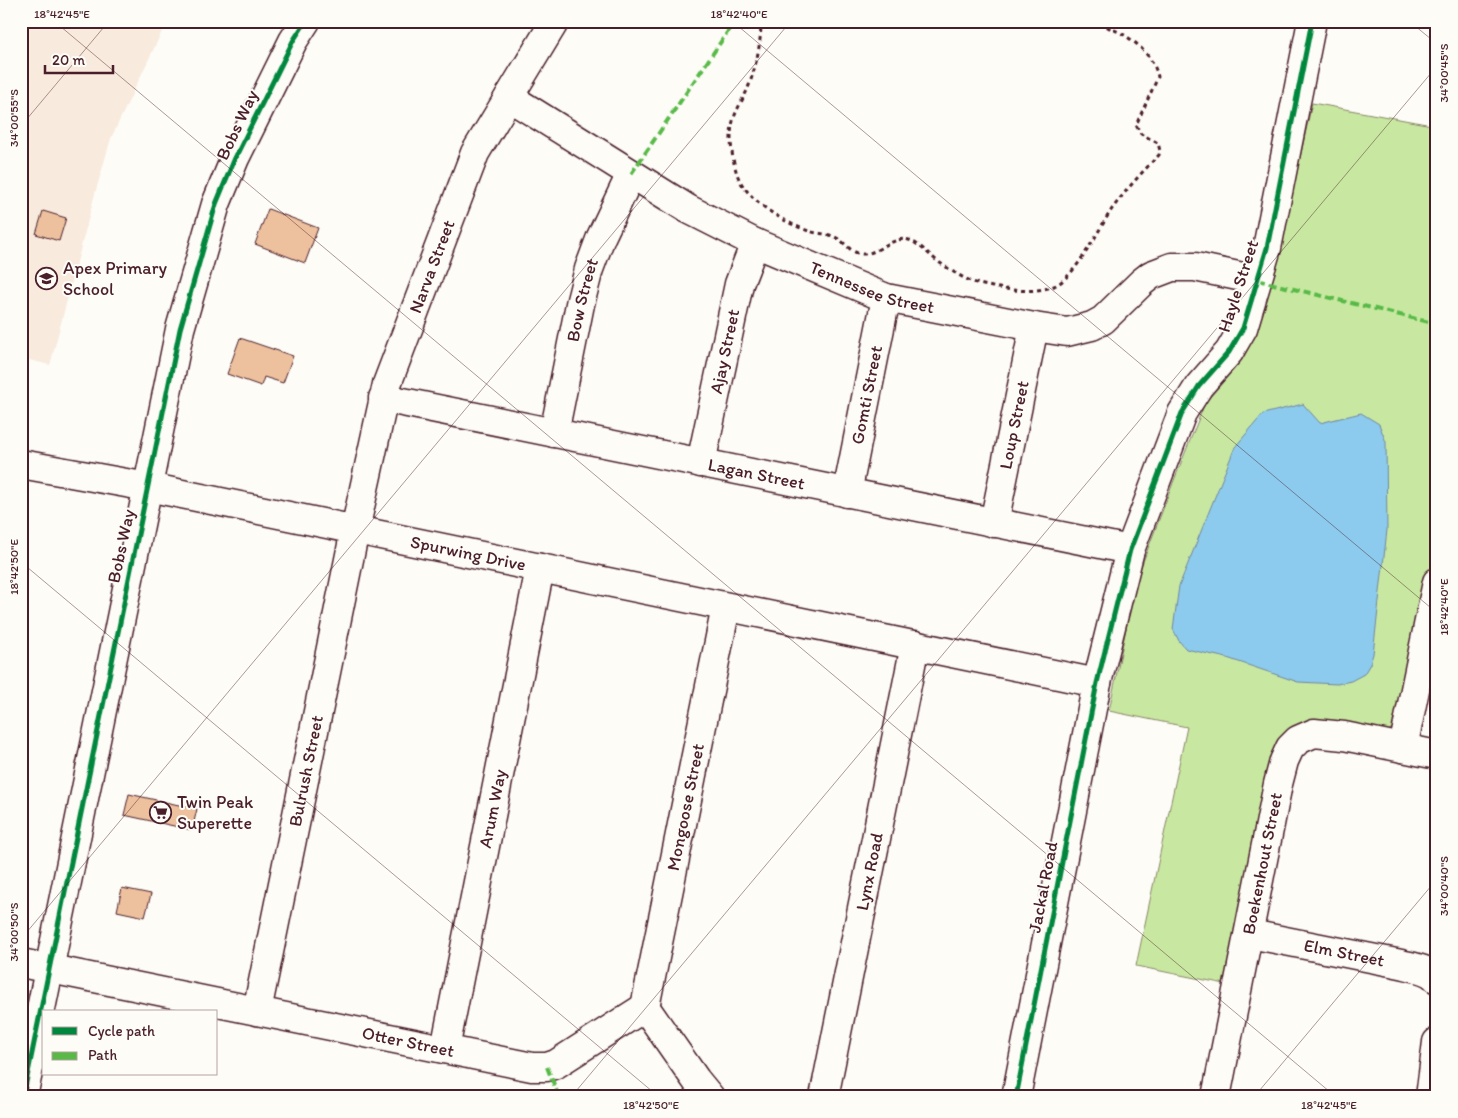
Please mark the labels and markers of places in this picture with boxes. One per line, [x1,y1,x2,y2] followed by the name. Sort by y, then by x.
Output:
[63,257,167,300] place label: Apex Primary School
[35,266,59,290] school or university icon: Apex Primary School
[177,791,254,834] place label: Twin Peak Superette
[149,800,173,824] supermarket icon: Twin Peak Superette

